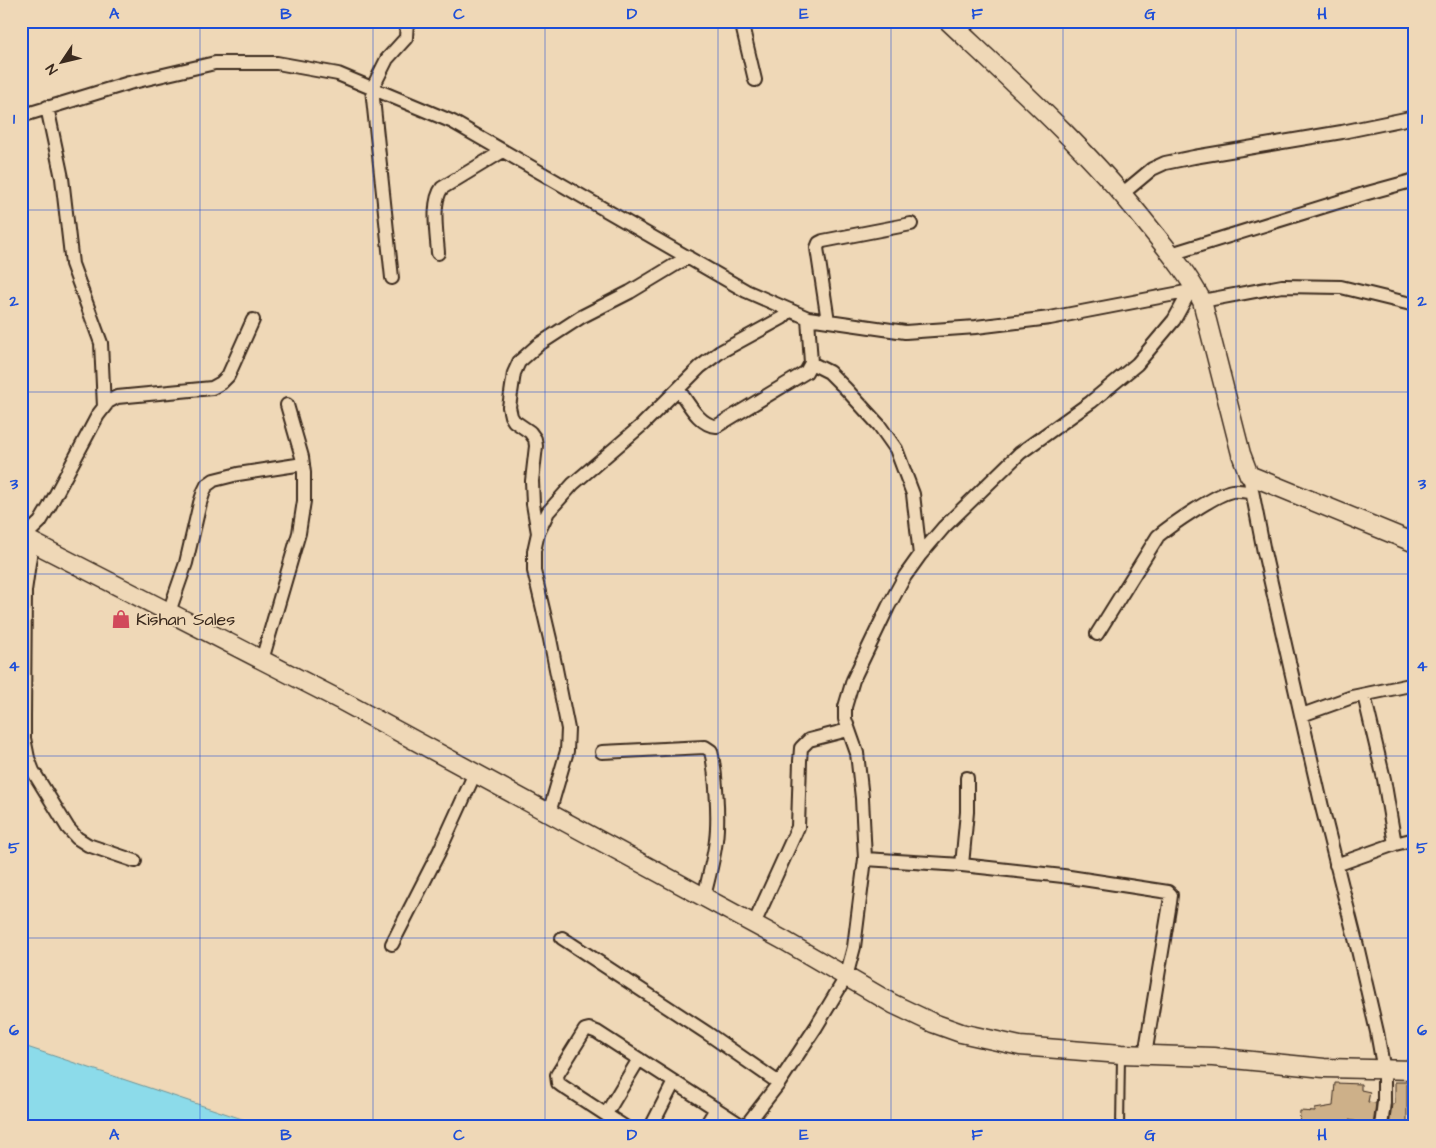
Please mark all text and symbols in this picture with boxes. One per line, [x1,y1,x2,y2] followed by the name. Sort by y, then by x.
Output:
[109,3,120,25] text: A
[280,3,292,25] text: B
[453,3,465,25] text: C
[627,3,638,25] text: D
[799,3,809,25] text: E
[971,3,983,25] text: F
[1144,3,1156,25] text: G
[1317,3,1327,25] text: H
[38,38,88,88] north arrow
[41,59,63,78] text: N
[13,108,16,130] text: 1
[1421,108,1424,130] text: 1
[8,290,19,312] text: 2
[1416,290,1427,312] text: 2
[9,473,19,495] text: 3
[1417,473,1427,495] text: 3
[136,607,235,632] place label: Kishan Sales
[110,608,132,630] shop icon: Kishan Sales
[9,655,20,677] text: 4
[1417,655,1428,677] text: 4
[8,837,20,859] text: 5
[1416,837,1428,859] text: 5
[9,1019,19,1041] text: 6
[1417,1019,1427,1041] text: 6
[109,1124,120,1146] text: A
[280,1124,292,1146] text: B
[453,1124,465,1146] text: C
[627,1124,638,1146] text: D
[799,1124,809,1146] text: E
[971,1124,983,1146] text: F
[1144,1124,1156,1146] text: G
[1317,1124,1327,1146] text: H

